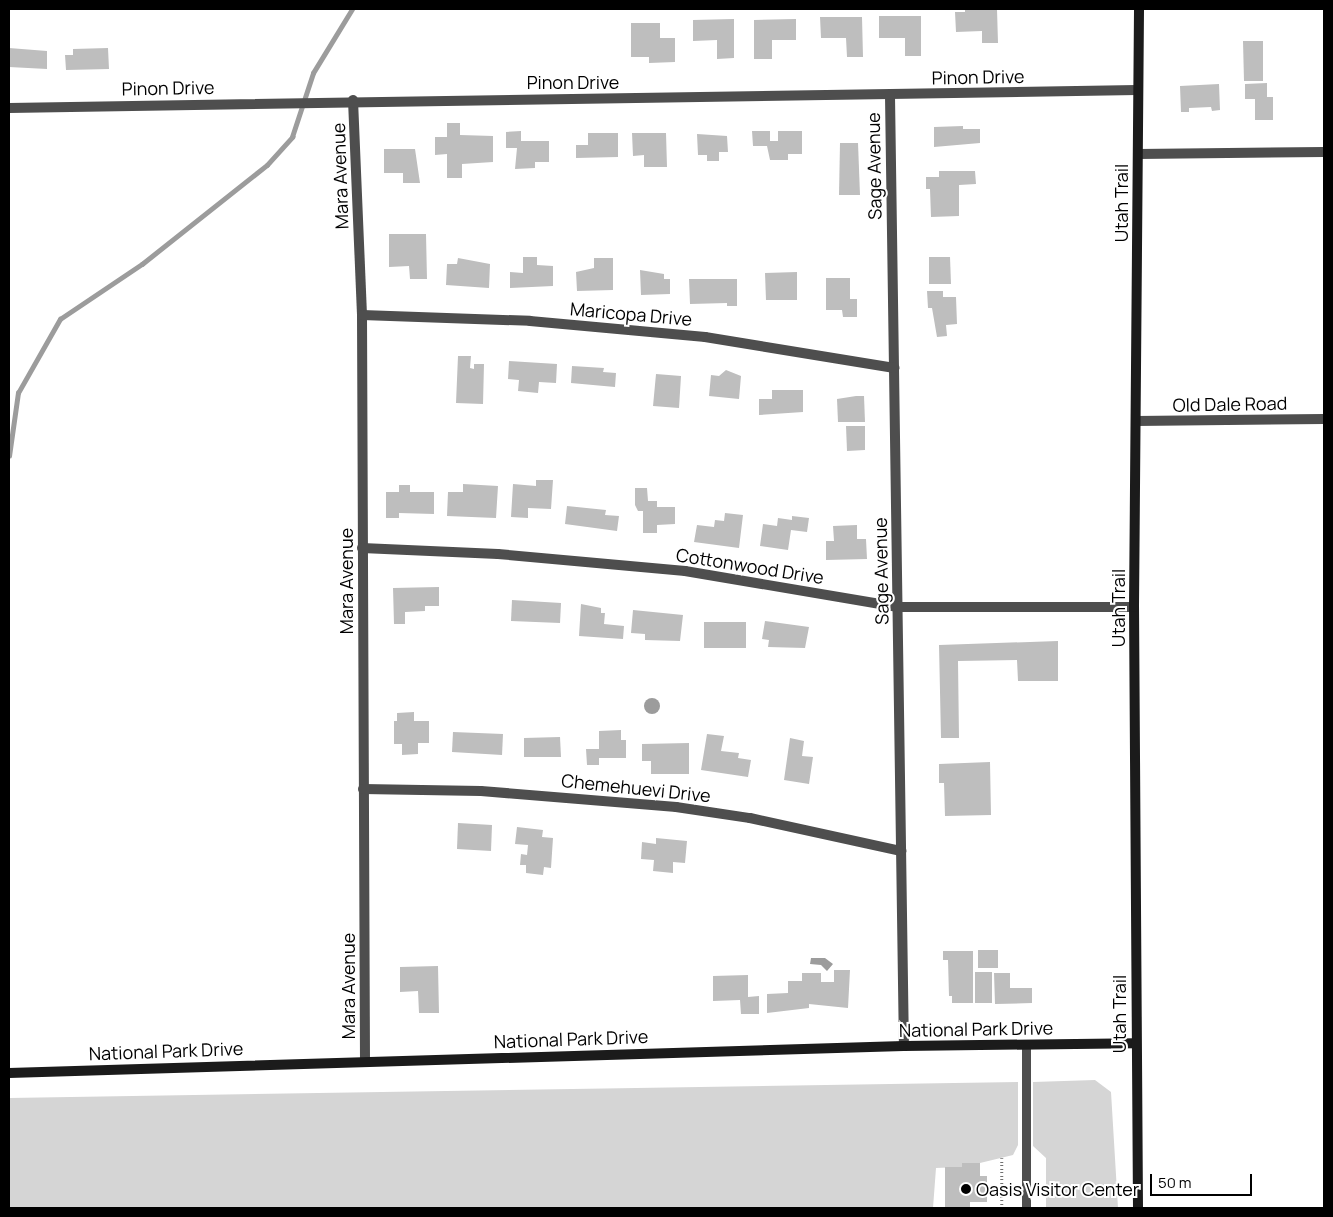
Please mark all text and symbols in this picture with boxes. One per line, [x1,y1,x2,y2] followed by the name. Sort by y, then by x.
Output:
[931,65,1025,89] street label: Pinon Drive
[527,71,619,93] street label: Pinon Drive
[121,76,215,100] street label: Pinon Drive
[862,112,886,220] street label: Sage Avenue
[327,122,353,230] street label: Mara Avenue
[1110,164,1132,242] street label: Utah Trail
[569,298,693,330] street label: Maricopa Drive
[1173,392,1287,416] street label: Old Dale Road
[869,517,893,625] street label: Sage Avenue
[335,528,357,634] street label: Mara Avenue
[675,544,825,588] street label: Cottonwood Drive
[1107,569,1129,647] street label: Utah Trail
[560,769,712,807] street label: Chemehuevi Drive
[337,933,359,1039] street label: Mara Avenue
[1108,975,1130,1053] street label: Utah Trail
[899,1017,1053,1041] street label: National Park Drive
[493,1026,649,1052] street label: National Park Drive
[88,1038,244,1064] street label: National Park Drive
[1153,1164,1256,1196] scale bar
[1158,1172,1192,1193] text: 50 m
[976,1178,1139,1200] place label: Oasis Visitor Center
[960,1183,972,1195] marker: Oasis Visitor Center

